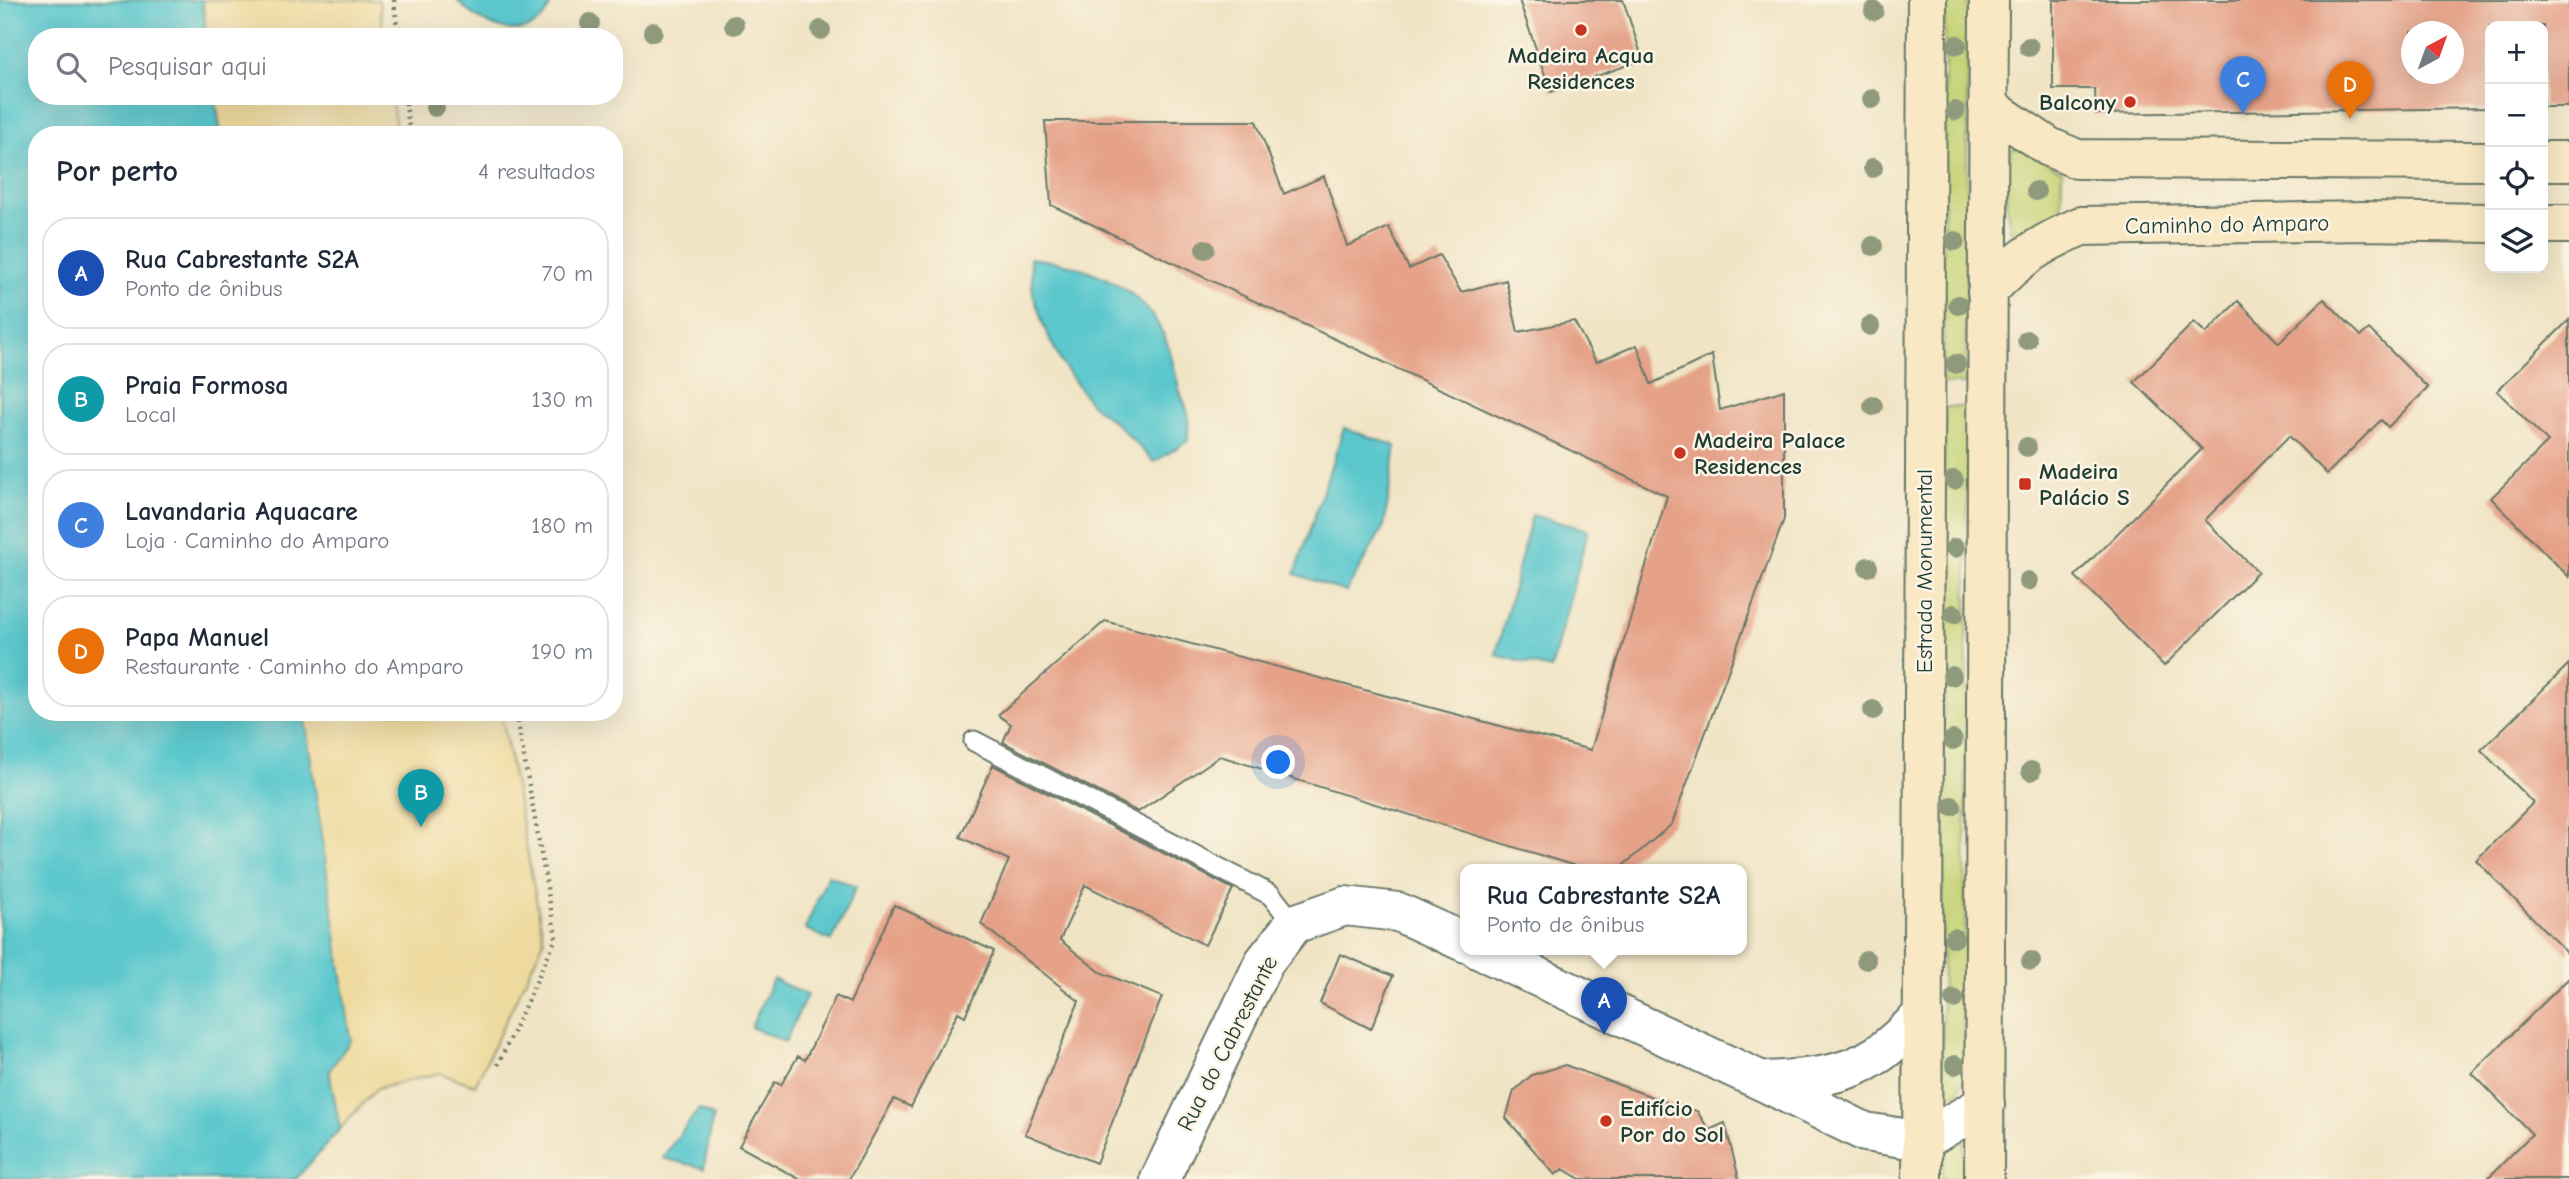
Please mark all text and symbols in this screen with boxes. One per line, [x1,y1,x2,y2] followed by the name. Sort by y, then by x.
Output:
[2401,21,2464,84] north arrow
[2485,21,2548,273] map controls
[2485,21,2548,84] button: +
[1573,22,1589,38] marker: Madeira Acqua Residences
[28,28,623,105] search box
[1508,42,1654,95] place label: Madeira Acqua Residences
[52,48,90,86] icon: search
[108,52,267,82] text: Pesquisar aqui
[2220,56,2266,114] pin: C
[2327,61,2373,119] pin: D
[2485,84,2548,147] button: −
[2039,89,2116,116] place label: Balcony
[2122,94,2138,110] marker: Balcony
[2485,147,2548,210] button: locate
[56,154,178,189] text: Por perto
[478,158,595,185] text: 4 resultados
[2125,209,2330,240] street label: Caminho do Amparo
[2485,210,2548,273] button: layers
[125,245,359,275] text: Rua Cabrestante S2A
[75,260,87,287] text: A
[541,260,593,287] text: 70 m
[125,275,283,302] text: Ponto de ônibus
[125,371,289,401] text: Praia Formosa
[74,386,88,413] text: B
[532,386,593,413] text: 130 m
[125,401,176,428] text: Local
[1694,427,1845,480] place label: Madeira Palace Residences
[1672,445,1688,461] marker: Madeira Palace Residences
[2039,458,2130,511] place label: Madeira Palácio S
[1911,469,1938,673] street label: Estrada Monumental
[2017,476,2033,492] marker: Madeira Palácio S
[125,497,358,527] text: Lavandaria Aquacare
[74,512,88,539] text: C
[531,512,593,539] text: 180 m
[125,527,389,554] text: Loja · Caminho do Amparo
[125,623,269,653] text: Papa Manuel
[74,638,88,665] text: D
[531,638,593,665] text: 190 m
[125,653,464,680] text: Restaurante · Caminho do Amparo
[1261,745,1295,779] your location
[398,769,444,827] pin: B
[1460,864,1747,955] popup
[1487,881,1720,911] text: Rua Cabrestante S2A
[1487,911,1644,938] text: Ponto de ônibus
[1172,951,1283,1135] street label: Rua do Cabrestante
[1581,977,1627,1035] pin: A
[1620,1095,1724,1148] place label: Edifício Por do Sol
[1598,1113,1614,1129] marker: Edifício Por do Sol

